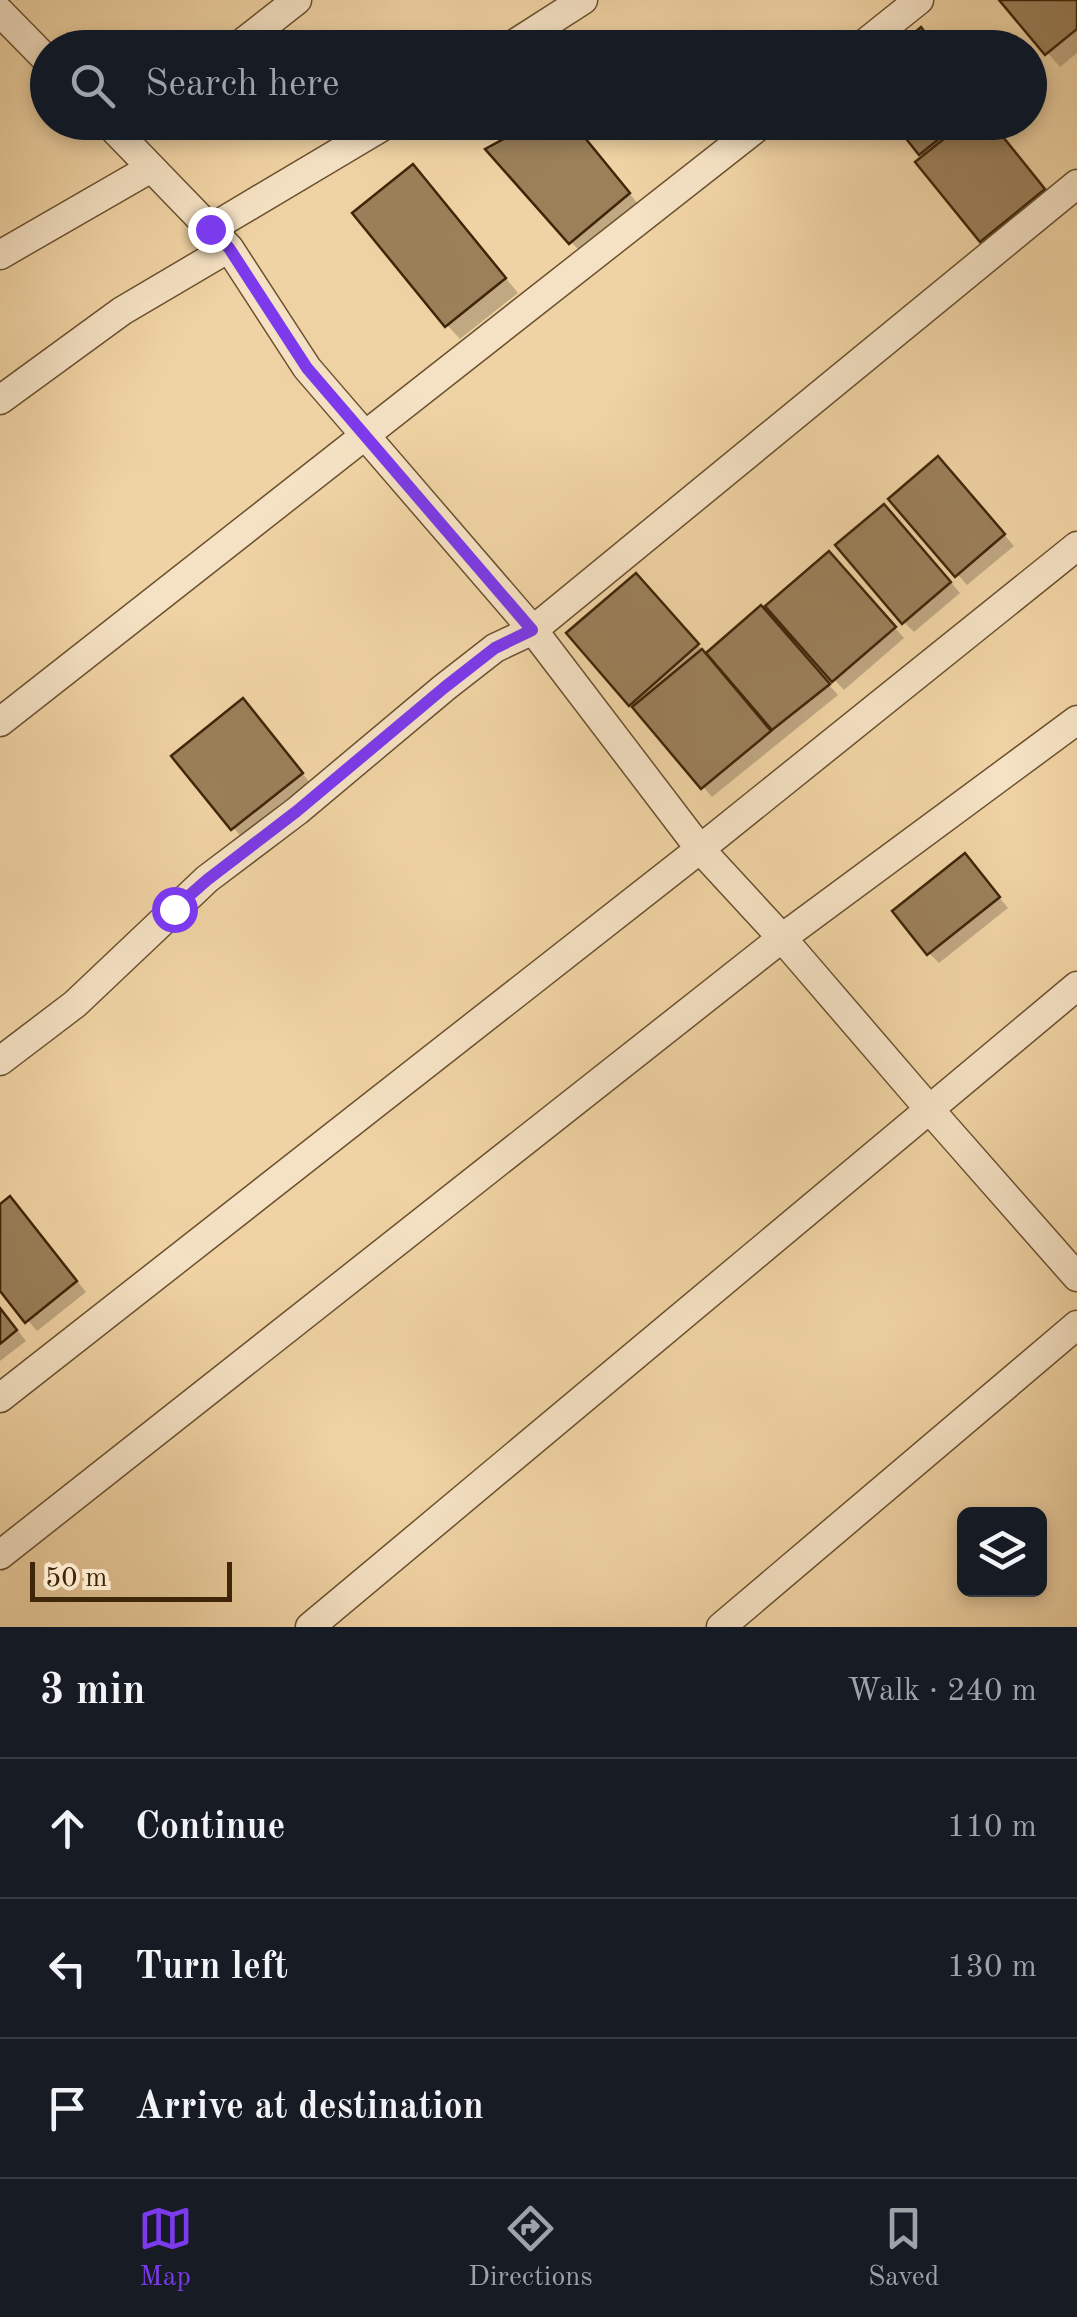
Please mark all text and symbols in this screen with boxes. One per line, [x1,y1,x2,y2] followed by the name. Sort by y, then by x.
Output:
[30,30,1047,140] search box
[65,58,120,113] icon: search
[145,66,340,104] text: Search here
[188,207,234,253] route end
[152,887,198,933] route start
[957,1507,1047,1597] map controls
[957,1507,1047,1597] button: layers
[30,1557,232,1602] scale bar
[45,1565,108,1593] text: 50 m
[40,1671,146,1713] text: 3 min
[847,1676,1037,1708] text: Walk · 240 m
[40,1801,95,1856] icon: ahead
[135,1809,285,1847] text: Continue
[947,1812,1037,1844] text: 110 m
[40,1941,95,1996] icon: left
[135,1949,288,1987] text: Turn left
[947,1952,1037,1984] text: 130 m
[40,2081,95,2136] icon: arrive
[135,2089,484,2127] text: Arrive at destination
[138,2201,193,2296] tab: Map
[468,2201,593,2296] tab: Directions
[868,2201,939,2296] tab: Saved

